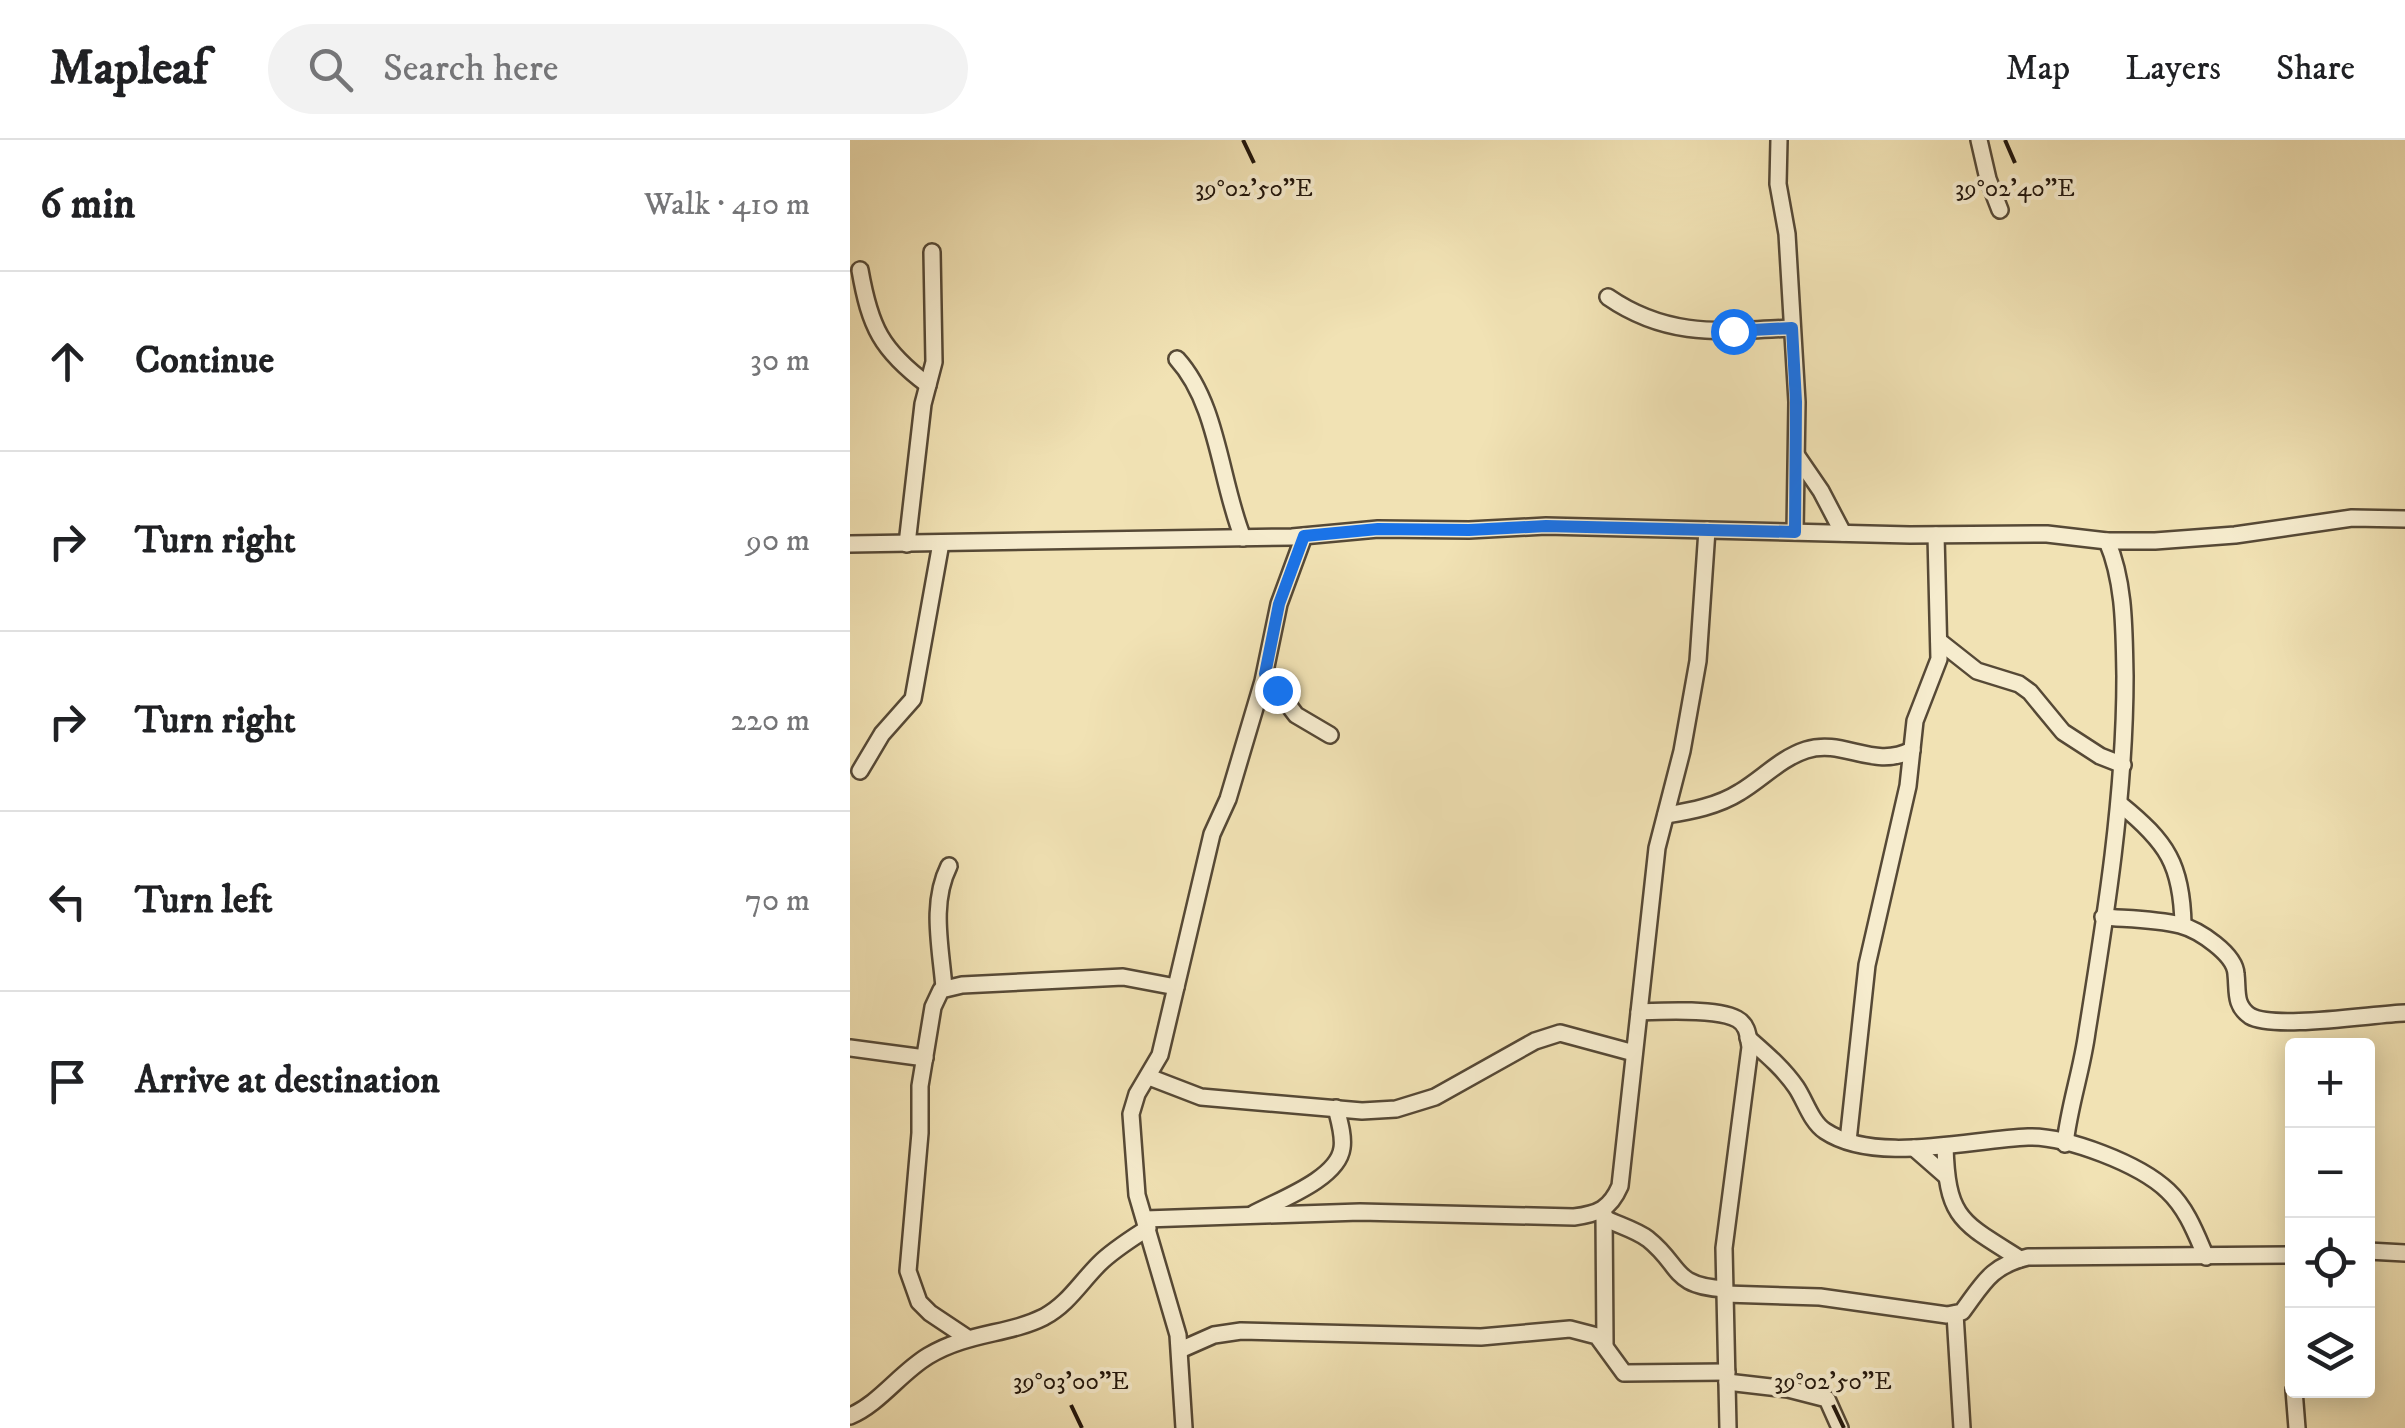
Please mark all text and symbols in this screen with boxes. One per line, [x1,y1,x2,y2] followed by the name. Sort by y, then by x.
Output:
[268,24,968,114] search box
[50,39,208,99] text: Mapleaf
[303,42,358,97] icon: search
[383,45,559,93] text: Search here
[2006,47,2070,91] text: Map
[2125,47,2221,91] text: Layers
[2276,47,2355,91] text: Share
[1195,173,1313,204] text: 39°02'50"E
[1955,173,2075,204] text: 39°02'40"E
[40,179,135,231] text: 6 min
[644,185,810,225] text: Walk · 410 m
[1711,309,1757,355] route start
[40,334,95,389] icon: ahead
[135,337,274,385] text: Continue
[750,341,810,381] text: 30 m
[40,514,95,569] icon: right
[135,517,296,565] text: Turn right
[746,521,810,561] text: 90 m
[1255,668,1301,714] route end
[40,694,95,749] icon: right
[135,697,296,745] text: Turn right
[730,701,810,741] text: 220 m
[40,874,95,929] icon: left
[135,877,273,925] text: Turn left
[745,881,810,921] text: 70 m
[2285,1038,2375,1398] map controls
[2285,1038,2375,1128] button: +
[40,1054,95,1109] icon: arrive
[135,1057,440,1105] text: Arrive at destination
[2285,1128,2375,1218] button: −
[2285,1218,2375,1308] button: locate
[2285,1308,2375,1398] button: layers
[1013,1366,1129,1397] text: 39°03'00"E
[1774,1366,1892,1397] text: 39°02'50"E

